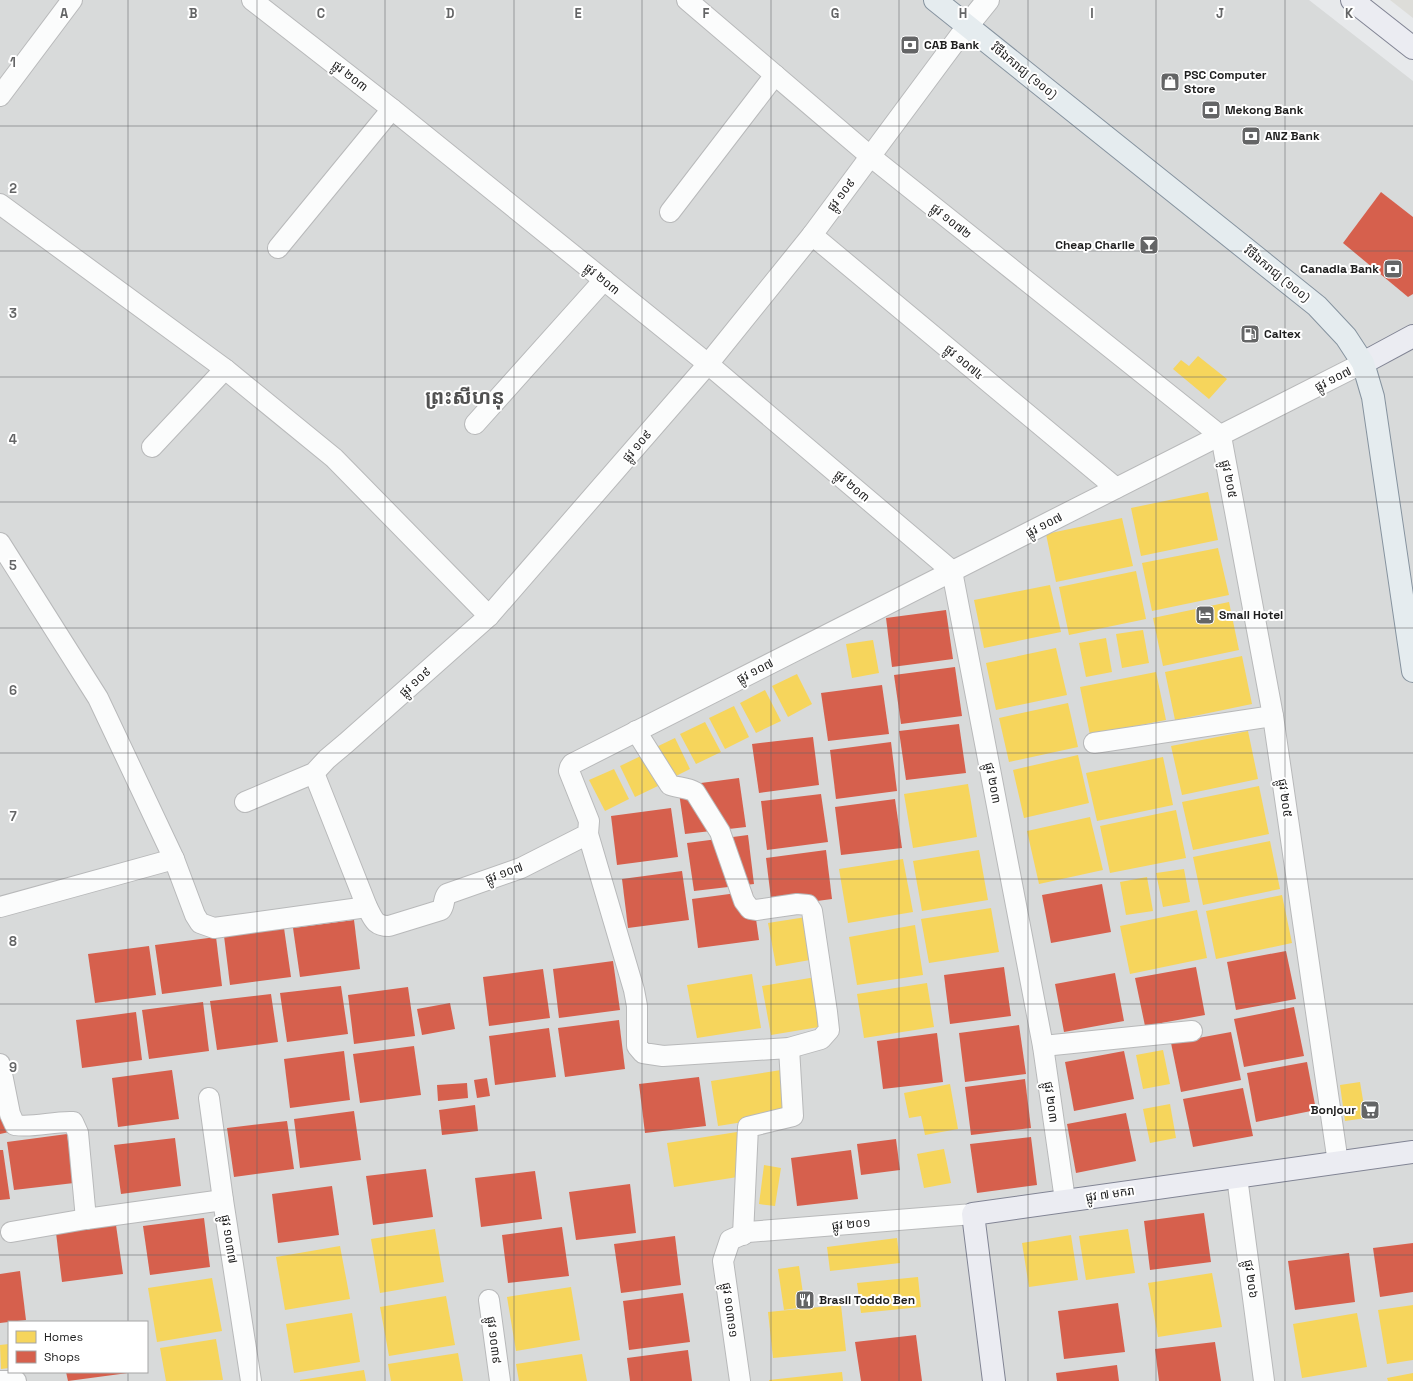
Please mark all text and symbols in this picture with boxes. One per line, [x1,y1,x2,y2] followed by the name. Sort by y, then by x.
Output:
[60,5,69,22] text: A
[189,5,198,22] text: B
[317,5,325,22] text: C
[446,5,455,22] text: D
[574,5,582,22] text: E
[703,5,710,22] text: F
[831,5,839,22] text: G
[959,5,967,22] text: H
[1090,5,1094,22] text: I
[1216,5,1224,22] text: J
[1345,5,1354,22] text: K
[899,34,921,56] bank icon: CAB Bank
[924,37,980,53] place label: CAB Bank
[987,39,1060,103] street label: វិថីឯករាជ្យ (១០០)
[10,54,16,71] text: 1
[327,57,371,97] street label: ផ្លូវ ២០៣
[1184,67,1267,97] place label: PSC Computer Store
[1159,71,1181,93] shop icon: PSC Computer Store
[1200,99,1222,121] bank icon: Mekong Bank
[1225,102,1304,118] place label: Mekong Bank
[1240,125,1262,147] bank icon: ANZ Bank
[1265,128,1320,144] place label: ANZ Bank
[823,175,861,216] street label: ផ្លូវ ១០៩
[9,180,17,197] text: 2
[926,200,975,244] street label: ផ្លូវ ១០៧២
[1138,234,1160,256] bar icon: Cheap Charlie
[1055,237,1135,253] place label: Cheap Charlie
[1240,242,1313,306] street label: វិថីឯករាជ្យ (១០០)
[1382,258,1404,280] bank icon: Canadia Bank
[579,260,623,300] street label: ផ្លូវ ២០៣
[1300,261,1379,277] place label: Canadia Bank
[9,305,17,322] text: 3
[1239,323,1261,345] fuel station icon: Caltex
[1264,326,1301,342] place label: Caltex
[939,341,987,385] street label: ផ្លូវ ១០៧៤
[1312,363,1355,397] street label: ផ្លូវ ១០៧
[425,384,505,410] district label: ព្រះសីហនុ
[619,427,657,467] street label: ផ្លូវ ១០៩
[9,431,17,448] text: 4
[1215,458,1241,500] street label: ផ្លូវ ២០៥
[829,467,873,507] street label: ផ្លូវ ២០៣
[1023,509,1066,543] street label: ផ្លូវ ១០៧
[9,557,17,574] text: 5
[1194,604,1216,626] hotel icon: Small Hotel
[1219,607,1283,623] place label: Small Hotel
[734,655,777,689] street label: ផ្លូវ ១០៧
[396,664,436,702] street label: ផ្លូវ ១០៩
[9,682,17,699] text: 6
[979,761,1005,805] street label: ផ្លូវ ២០៣
[1272,778,1296,819] street label: ផ្លូវ ២០៥
[9,808,17,825] text: 7
[483,859,526,890] street label: ផ្លូវ ១០៧
[9,933,17,950] text: 8
[9,1059,17,1076] text: 9
[1038,1080,1062,1124] street label: ផ្លូវ ២០៣
[1359,1099,1381,1121] supermarket icon: Bonjour
[1311,1102,1356,1118] place label: Bonjour
[1084,1183,1136,1208] street label: ផ្លូវ ៧ មករា
[215,1213,241,1265] street label: ផ្លូវ ១០៣៧
[831,1214,871,1236] street label: ផ្លូវ ២០១
[1238,1259,1262,1300] street label: ផ្លូវ ២០៦
[716,1281,742,1339] street label: ផ្លូវ ១០៣១១
[794,1289,816,1311] restaurant icon: Brasil Toddo Ben
[819,1292,915,1308] place label: Brasil Toddo Ben
[481,1315,505,1365] street label: ផ្លូវ ១០៣៩
[8,1321,148,1373] legend
[44,1329,83,1345] text: Homes
[44,1349,80,1365] text: Shops

